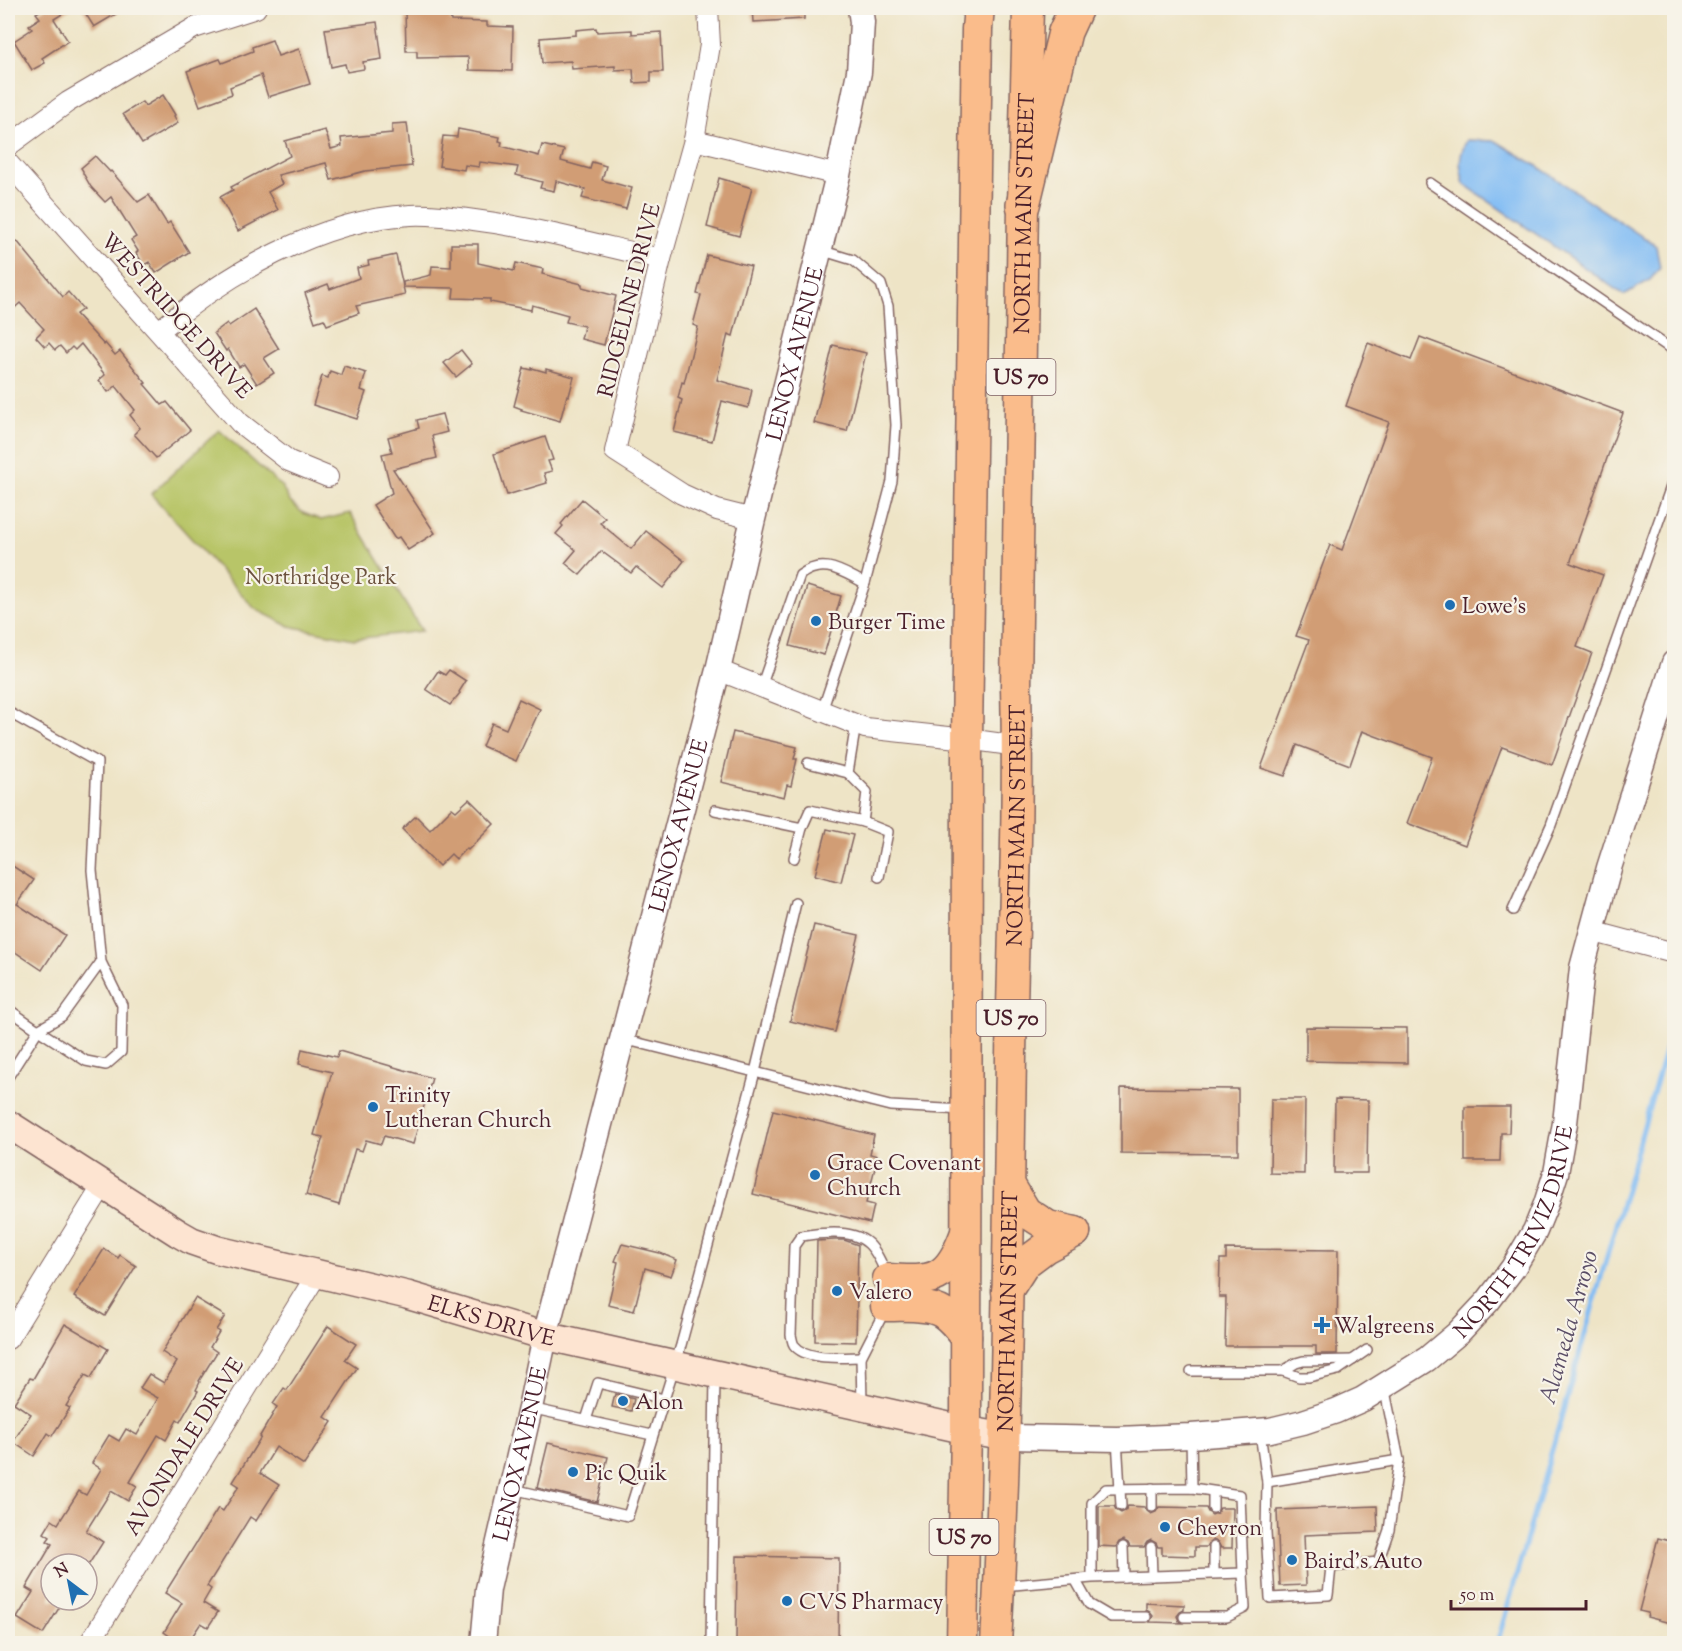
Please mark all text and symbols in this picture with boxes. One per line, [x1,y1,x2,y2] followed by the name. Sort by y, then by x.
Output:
[1008,92,1045,335] street label: NORTH MAIN STREET
[591,200,671,401] street label: RIDGELINE DRIVE
[91,227,258,407] street label: WESTRIDGE DRIVE
[760,264,834,445] street label: LENOX AVENUE
[986,359,1056,395] road number: US 70
[245,563,397,595] park label: Northridge Park
[1462,592,1526,624] place label: Lowe's
[1443,598,1457,612] marker: Lowe's
[828,608,945,640] place label: Burger Time
[809,614,823,628] marker: Burger Time
[1001,704,1036,947] street label: NORTH MAIN STREET
[643,736,718,917] street label: LENOX AVENUE
[976,1000,1046,1036] road number: US 70
[385,1081,552,1138] place label: Trinity Lutheran Church
[366,1100,380,1114] marker: Trinity Lutheran Church
[1448,1123,1583,1347] street label: NORTH TRIVIZ DRIVE
[827,1149,982,1206] place label: Grace Covenant Church
[808,1168,822,1182] marker: Grace Covenant Church
[992,1190,1028,1433] street label: NORTH MAIN STREET
[1532,1247,1608,1409] water label: Alameda Arroyo
[849,1278,912,1310] place label: Valero
[830,1284,844,1298] marker: Valero
[423,1289,558,1357] street label: ELKS DRIVE
[1334,1312,1434,1344] place label: Walgreens
[1315,1318,1329,1332] marker: Walgreens
[118,1352,253,1543] street label: AVONDALE DRIVE
[487,1364,557,1545] street label: LENOX AVENUE
[635,1388,684,1420] place label: Alon
[616,1394,630,1408] marker: Alon
[585,1459,667,1491] place label: Pic Quik
[566,1465,580,1479] marker: Pic Quik
[1177,1514,1262,1546] place label: Chevron
[930,1519,998,1555] road number: US 70
[1158,1520,1172,1534] marker: Chevron
[1304,1547,1422,1579] place label: Baird's Auto
[39,1552,99,1612] north arrow
[1285,1553,1299,1567] marker: Baird's Auto
[51,1558,74,1585] text: N
[1451,1573,1586,1611] scale bar
[1459,1583,1495,1609] text: 50 m
[799,1588,943,1620] place label: CVS Pharmacy
[780,1594,794,1608] marker: CVS Pharmacy

